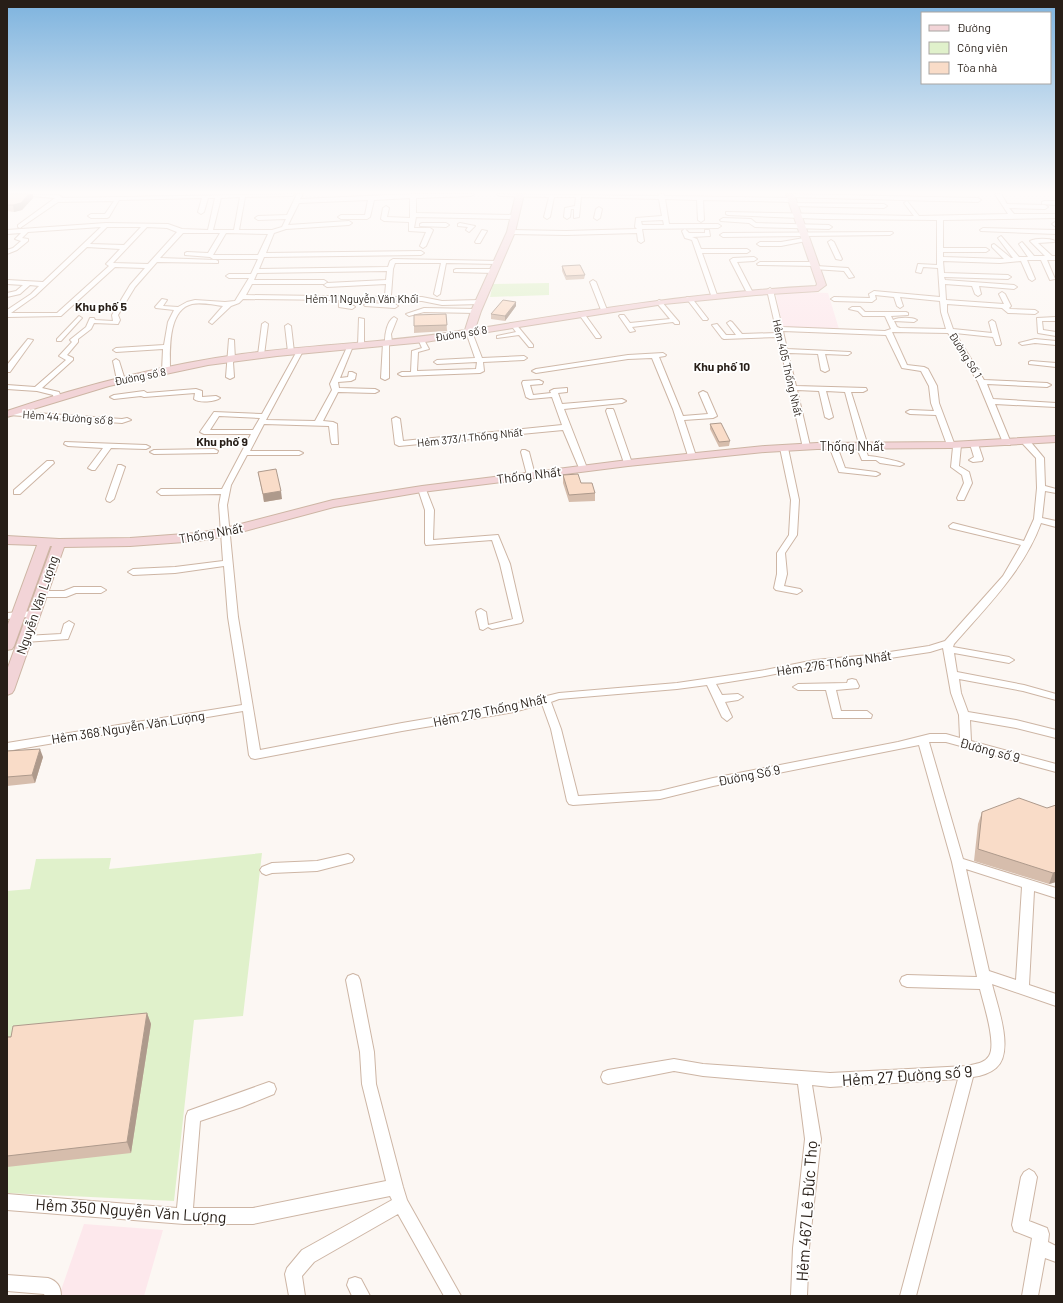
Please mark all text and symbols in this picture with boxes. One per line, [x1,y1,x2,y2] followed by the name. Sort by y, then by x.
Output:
[921,12,1051,84] legend
[957,20,991,34] text: Đường
[957,40,1008,54] text: Công viên
[957,60,997,74] text: Tòa nhà
[305,292,419,305] street label: Hẻm 11 Nguyễn Văn Khối
[75,299,127,313] district label: Khu phố 5
[770,318,806,418] street label: Hẻm 405 Thống Nhất
[434,322,488,344] street label: Đường số 8
[947,330,985,380] street label: Đường Số 1
[694,359,750,373] district label: Khu phố 10
[113,365,167,387] street label: Đường số 8
[22,407,114,427] street label: Hẻm 44 Đường số 8
[416,425,524,449] street label: Hẻm 373/1 Thống Nhất
[196,434,248,448] district label: Khu phố 9
[819,438,885,454] street label: Thống Nhất
[496,463,562,487] street label: Thống Nhất
[178,519,244,547] street label: Thống Nhất
[13,553,61,657] street label: Nguyễn Văn Lượng
[775,647,893,679] street label: Hẻm 276 Thống Nhất
[432,690,548,730] street label: Hẻm 276 Thống Nhất
[50,707,206,747] street label: Hẻm 368 Nguyễn Văn Lượng
[958,734,1022,766] street label: Đường số 9
[716,761,782,789] street label: Đường Số 9
[841,1061,973,1089] street label: Hẻm 27 Đường số 9
[792,1140,820,1282] street label: Hẻm 467 Lê Đức Thọ
[35,1194,227,1226] street label: Hẻm 350 Nguyễn Văn Lượng

